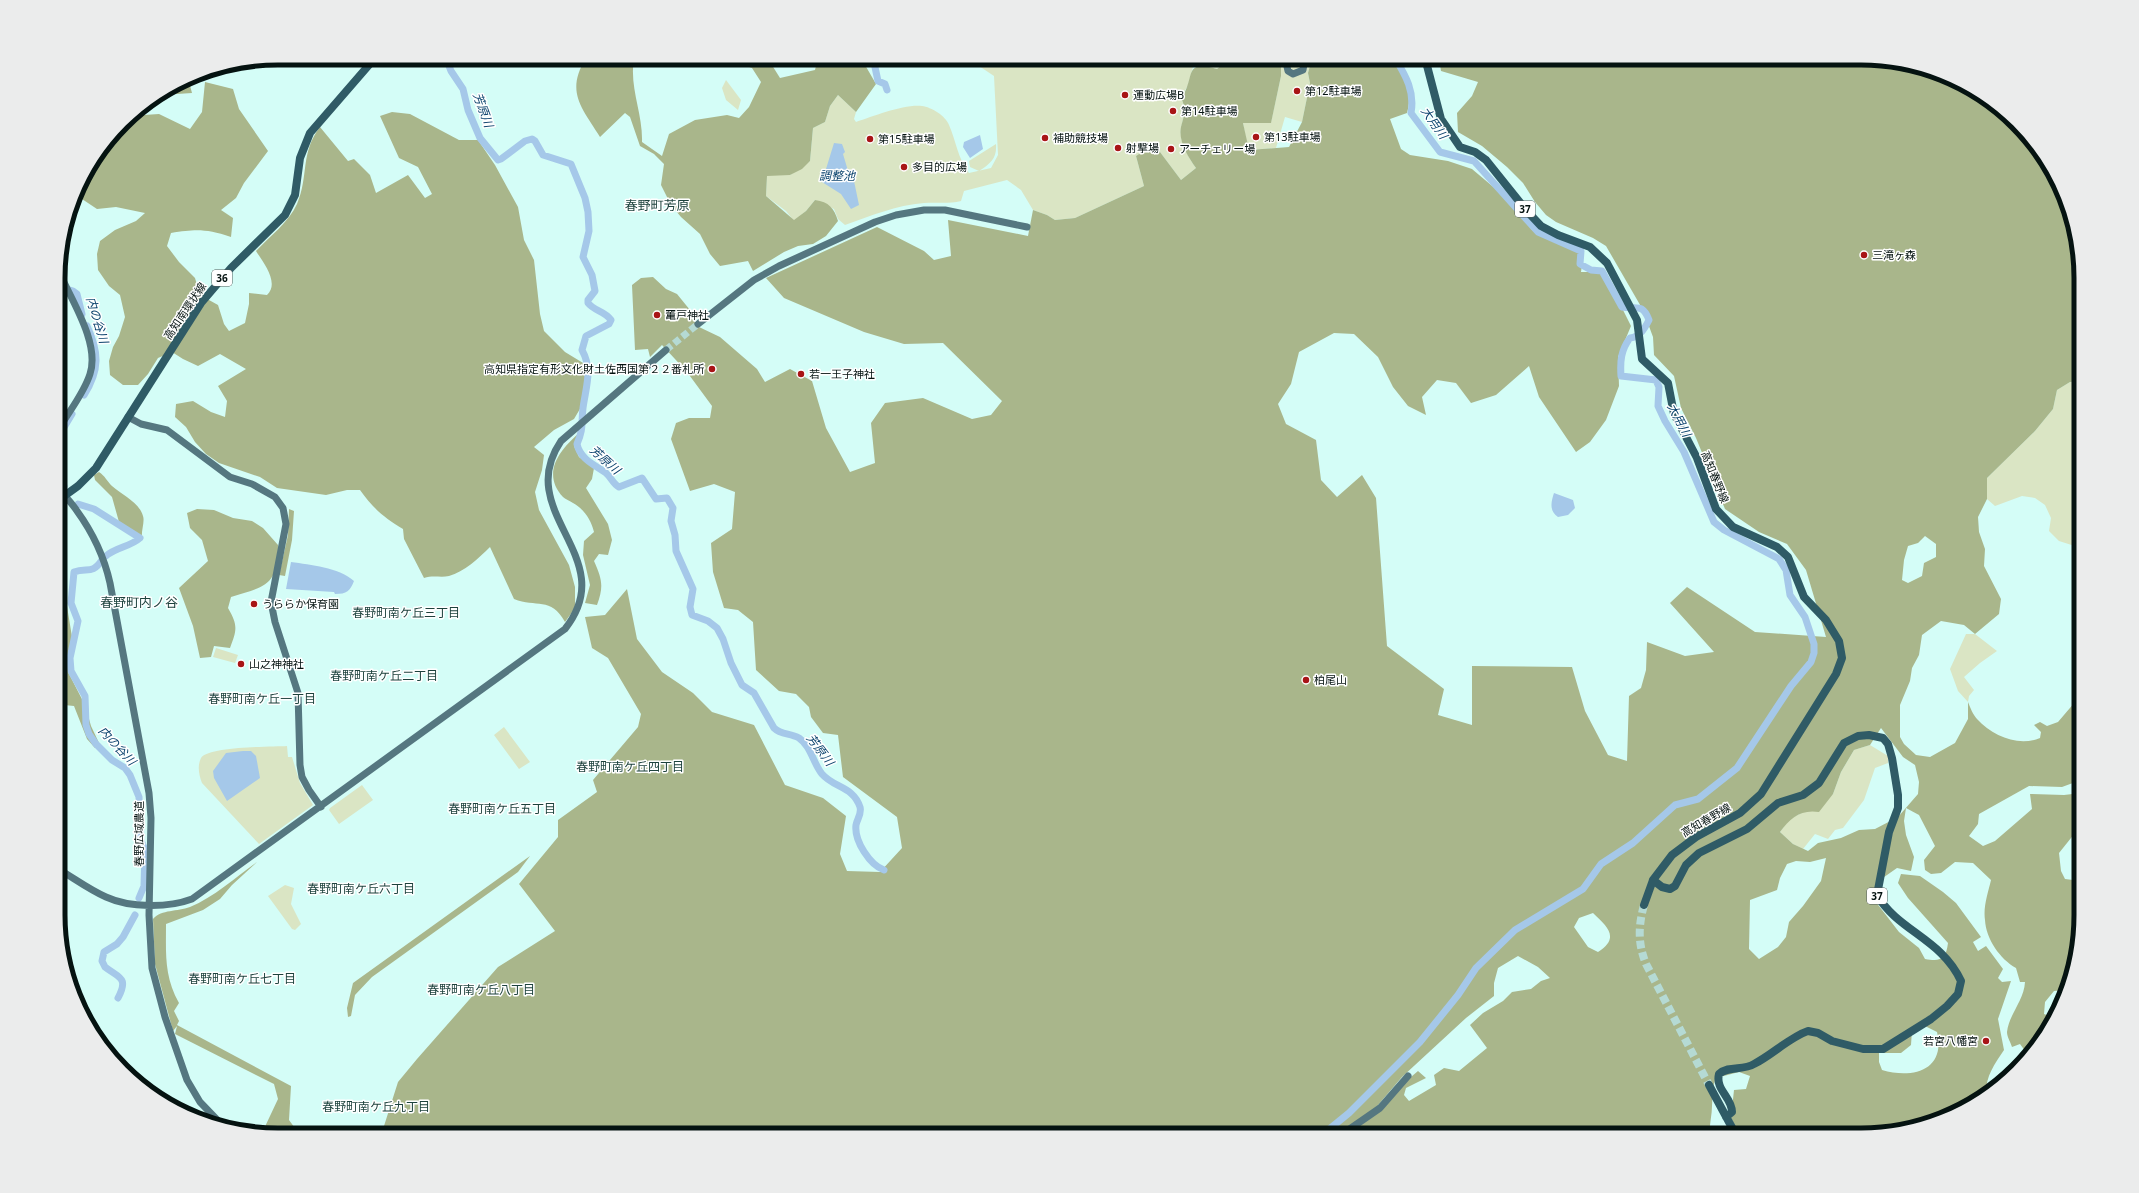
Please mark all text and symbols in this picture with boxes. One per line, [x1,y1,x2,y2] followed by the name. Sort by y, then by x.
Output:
[1305,83,1362,98] place label: 第12駐車場
[1292,86,1302,96] marker: 第12駐車場
[1133,87,1184,102] place label: 運動広場B
[469,90,498,132] water label: 芳原川
[1120,90,1130,100] marker: 運動広場B
[1181,103,1238,118] place label: 第14駐車場
[1417,103,1453,144] water label: 大用川
[1168,106,1178,116] marker: 第14駐車場
[1264,129,1321,144] place label: 第13駐車場
[1053,130,1108,145] place label: 補助競技場
[878,131,935,146] place label: 第15駐車場
[1251,132,1261,142] marker: 第13駐車場
[1040,133,1050,143] marker: 補助競技場
[865,134,875,144] marker: 第15駐車場
[1126,140,1159,155] place label: 射撃場
[1179,141,1255,156] place label: アーチェリー場
[1113,143,1123,153] marker: 射撃場
[1166,144,1176,154] marker: アーチェリー場
[912,159,967,174] place label: 多目的広場
[899,162,909,172] marker: 多目的広場
[819,167,856,184] water label: 調整池
[624,196,690,214] district label: 春野町芳原
[1515,201,1535,217] road number: 37
[1872,247,1916,262] place label: 三滝ヶ森
[1859,250,1869,260] marker: 三滝ヶ森
[212,270,232,286] road number: 36
[160,279,209,342] street label: 高知南環状線
[82,294,113,347] water label: 内の谷川
[665,307,709,322] place label: 竃戸神社
[652,310,662,320] marker: 竃戸神社
[484,361,705,376] place label: 高知県指定有形文化財土佐西国第２２番札所
[707,364,717,374] marker: 高知県指定有形文化財土佐西国第２２番札所
[809,366,875,381] place label: 若一王子神社
[796,369,806,379] marker: 若一王子神社
[1663,400,1696,441] water label: 大用川
[586,441,626,479] water label: 芳原川
[1698,449,1733,505] street label: 高知春野線
[100,593,178,611] district label: 春野町内ノ谷
[262,596,339,611] place label: うららか保育園
[249,599,259,609] marker: うららか保育園
[352,604,460,621] district label: 春野町南ケ丘三丁目
[249,656,304,671] place label: 山之神神社
[236,659,246,669] marker: 山之神神社
[330,667,438,684] district label: 春野町南ケ丘二丁目
[1314,672,1347,687] place label: 柏尾山
[1301,675,1311,685] marker: 柏尾山
[208,690,316,707] district label: 春野町南ケ丘一丁目
[95,722,141,770] water label: 内の谷川
[803,730,839,771] water label: 芳原川
[576,758,684,775] district label: 春野町南ケ丘四丁目
[1678,799,1733,840] street label: 高知春野線
[448,800,556,817] district label: 春野町南ケ丘五丁目
[131,801,146,867] street label: 春野広域農道
[307,880,415,897] district label: 春野町南ケ丘六丁目
[1867,888,1887,904] road number: 37
[188,970,296,987] district label: 春野町南ケ丘七丁目
[427,981,535,998] district label: 春野町南ケ丘八丁目
[1923,1033,1978,1048] place label: 若宮八幡宮
[1981,1036,1991,1046] marker: 若宮八幡宮
[322,1098,430,1115] district label: 春野町南ケ丘九丁目

